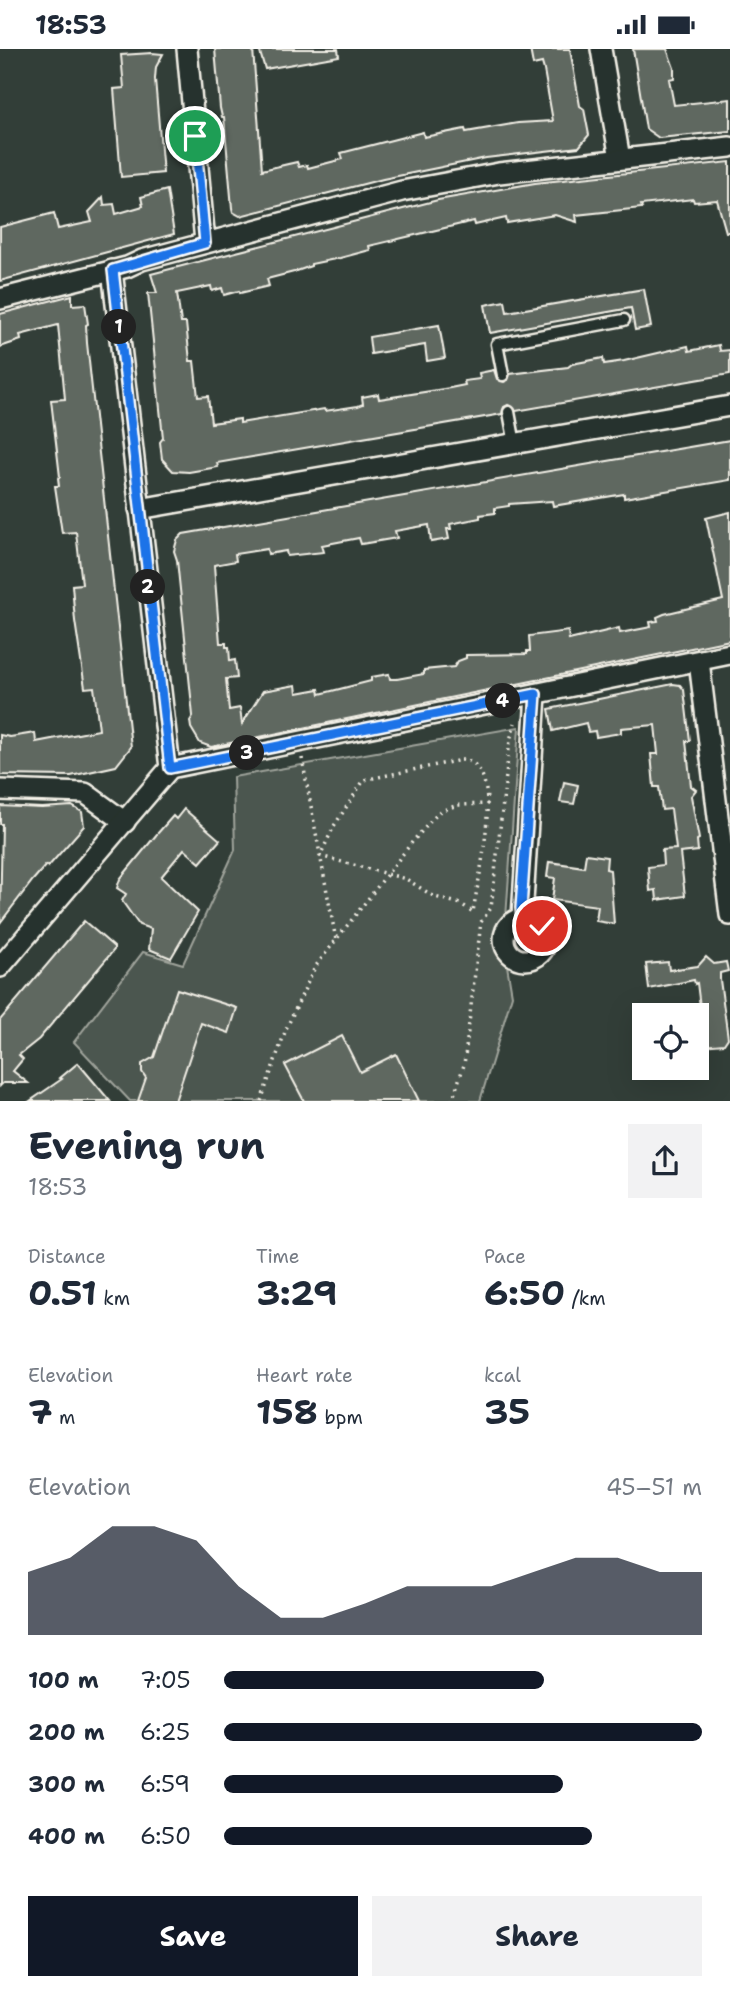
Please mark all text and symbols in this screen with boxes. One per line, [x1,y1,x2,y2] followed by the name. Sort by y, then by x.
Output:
[35,7,107,42] text: 18:53
[165,106,225,166] pin
[176,117,214,155] icon: arrive
[102,309,136,345] pin: 1
[114,314,123,339] text: 1
[130,569,166,605] pin: 2
[141,574,154,599] text: 2
[486,683,520,719] pin: 4
[496,688,509,713] text: 4
[230,735,264,771] pin: 3
[240,740,253,765] text: 3
[512,896,572,956] pin
[523,907,561,945] icon: check
[632,1003,709,1080] map controls
[632,1003,709,1080] button: locate
[28,1120,265,1171] text: Evening run
[628,1124,702,1198] button: share
[28,1172,87,1202] text: 18:53
[28,1244,106,1269] text: Distance
[256,1244,300,1269] text: Time
[484,1244,526,1269] text: Pace
[28,1269,97,1316] text: 0.51
[256,1269,338,1316] text: 3:29
[484,1269,565,1316] text: 6:50
[97,1286,130,1311] text: km
[565,1286,606,1311] text: /km
[28,1363,113,1388] text: Elevation
[256,1363,353,1388] text: Heart rate
[484,1363,521,1388] text: kcal
[28,1388,53,1435] text: 7
[256,1388,318,1435] text: 158
[484,1388,530,1435] text: 35
[53,1405,75,1430] text: m
[318,1405,363,1430] text: bpm
[28,1472,131,1502] text: Elevation
[606,1472,702,1502] text: 45–51 m
[28,1665,99,1695] text: 100 m
[140,1665,191,1695] text: 7:05
[28,1717,105,1747] text: 200 m
[140,1717,190,1747] text: 6:25
[28,1769,105,1799] text: 300 m
[140,1769,190,1799] text: 6:59
[28,1821,105,1851] text: 400 m
[140,1821,191,1851] text: 6:50
[28,1896,358,1976] button: Save
[372,1896,702,1976] button: Share

